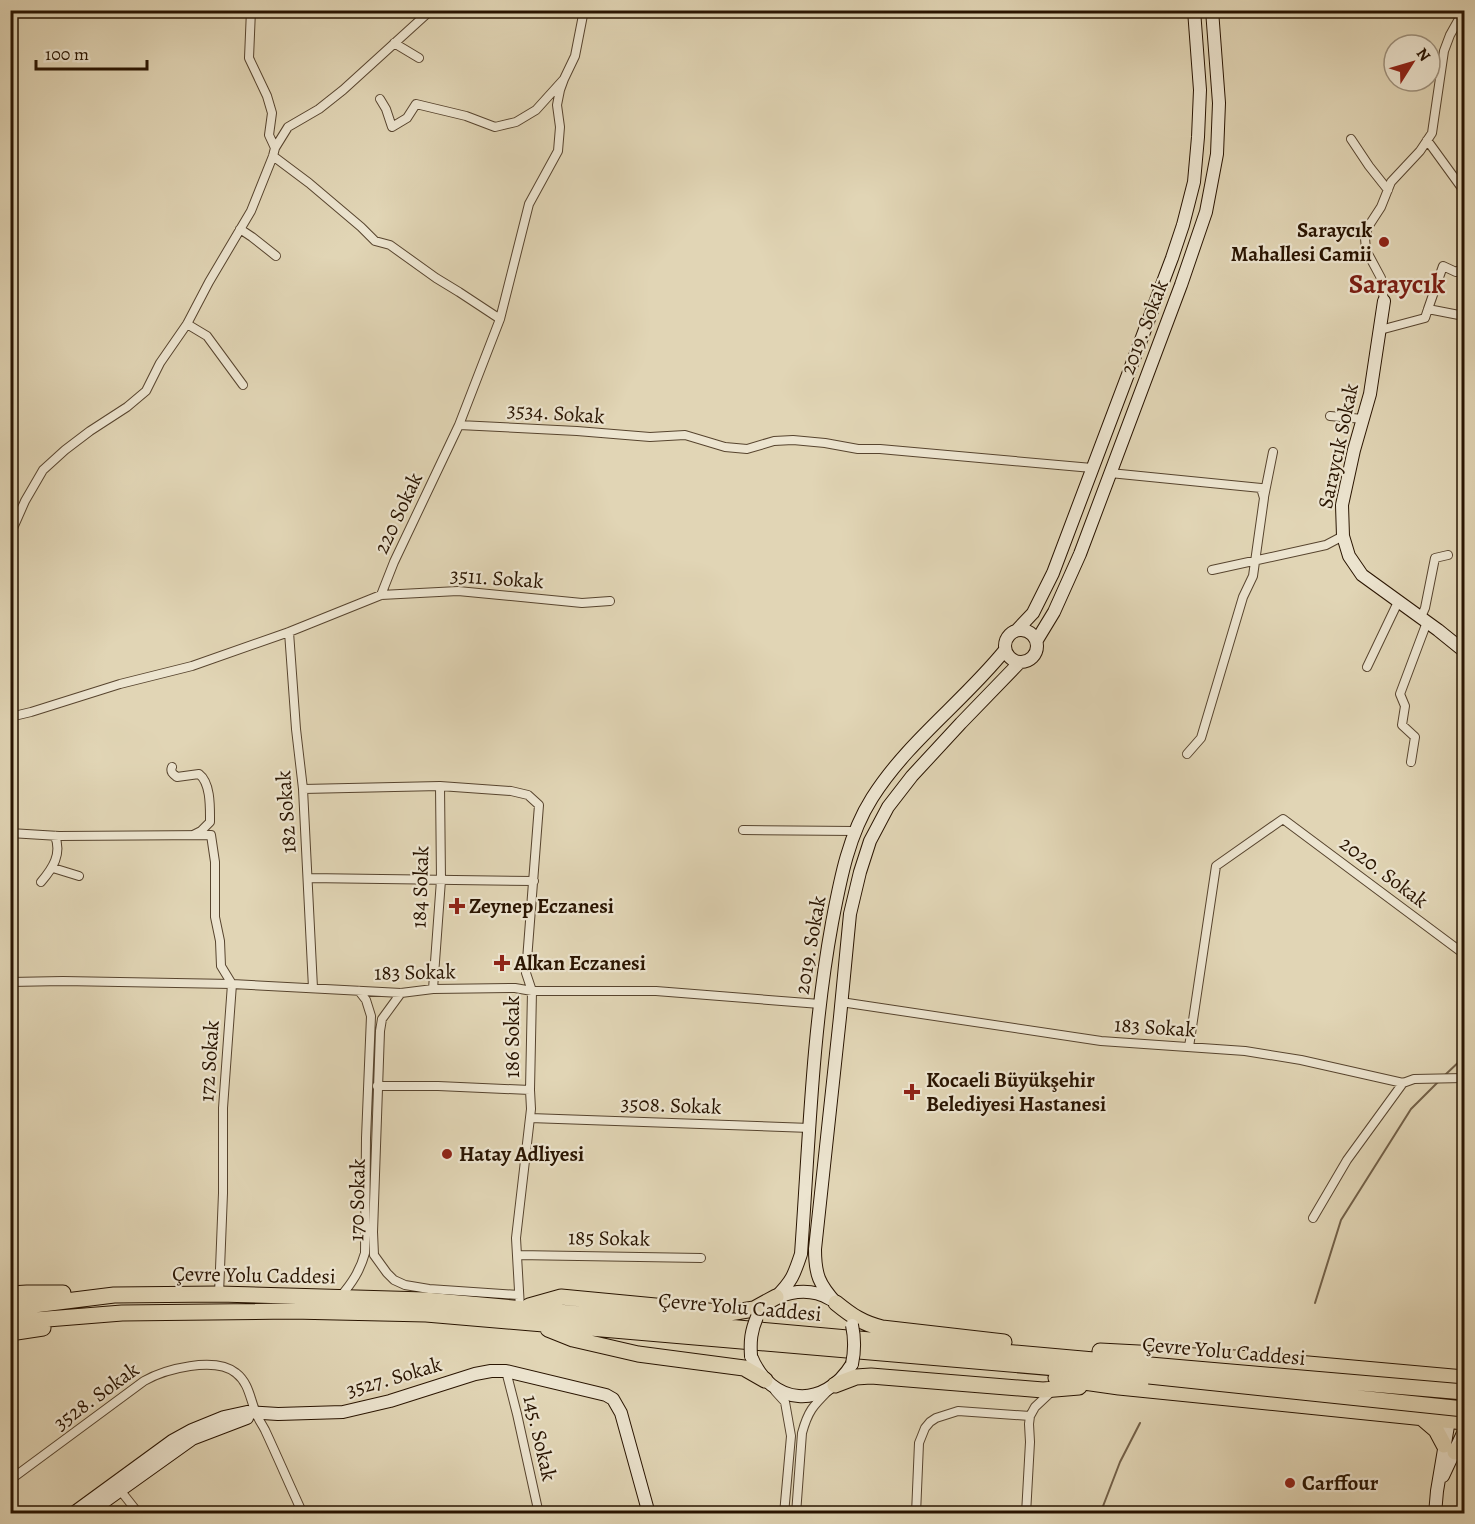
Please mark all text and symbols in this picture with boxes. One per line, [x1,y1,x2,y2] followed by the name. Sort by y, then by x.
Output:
[36,33,147,71] scale bar
[1382,33,1442,93] north arrow
[45,42,89,66] text: 100 m
[1411,43,1436,66] text: N
[1231,216,1372,268] place label: Saraycık Mahallesi Camii
[1377,235,1391,249] marker: Saraycık Mahallesi Camii
[1349,266,1445,302] district label: Saraycık
[1113,275,1175,378] street label: 2019. Sokak
[1311,380,1365,511] street label: Saraycık Sokak
[506,396,606,430] street label: 3534. Sokak
[367,467,429,558] street label: 220 Sokak
[449,561,545,595] street label: 3511. Sokak
[269,769,303,854] street label: 182 Sokak
[1334,830,1434,915] street label: 2020. Sokak
[405,845,435,929] street label: 184 Sokak
[469,892,614,920] place label: Zeynep Eczanesi
[788,893,833,996] street label: 2019. Sokak
[450,899,464,913] marker: Zeynep Eczanesi
[513,949,646,977] place label: Alkan Eczanesi
[495,956,509,970] marker: Alkan Eczanesi
[374,957,457,987] street label: 183 Sokak
[498,995,526,1078] street label: 186 Sokak
[1113,1010,1197,1044] street label: 183 Sokak
[192,1019,226,1103] street label: 172 Sokak
[926,1066,1106,1118] place label: Kocaeli Büyükşehir Belediyesi Hastanesi
[903,1083,921,1101] marker: Kocaeli Büyükşehir Belediyesi Hastanesi
[620,1089,722,1121] street label: 3508. Sokak
[459,1140,584,1168] place label: Hatay Adliyesi
[440,1147,454,1161] marker: Hatay Adliyesi
[342,1158,372,1242] street label: 170 Sokak
[568,1223,651,1253] street label: 185 Sokak
[172,1260,336,1290] street label: Çevre Yolu Caddesi
[657,1286,823,1328] street label: Çevre Yolu Caddesi
[1141,1330,1307,1372] street label: Çevre Yolu Caddesi
[343,1350,446,1404] street label: 3527. Sokak
[48,1355,145,1437] street label: 3528. Sokak
[517,1392,564,1484] street label: 145. Sokak
[1302,1469,1379,1497] place label: Carffour
[1283,1476,1297,1490] marker: Carffour

